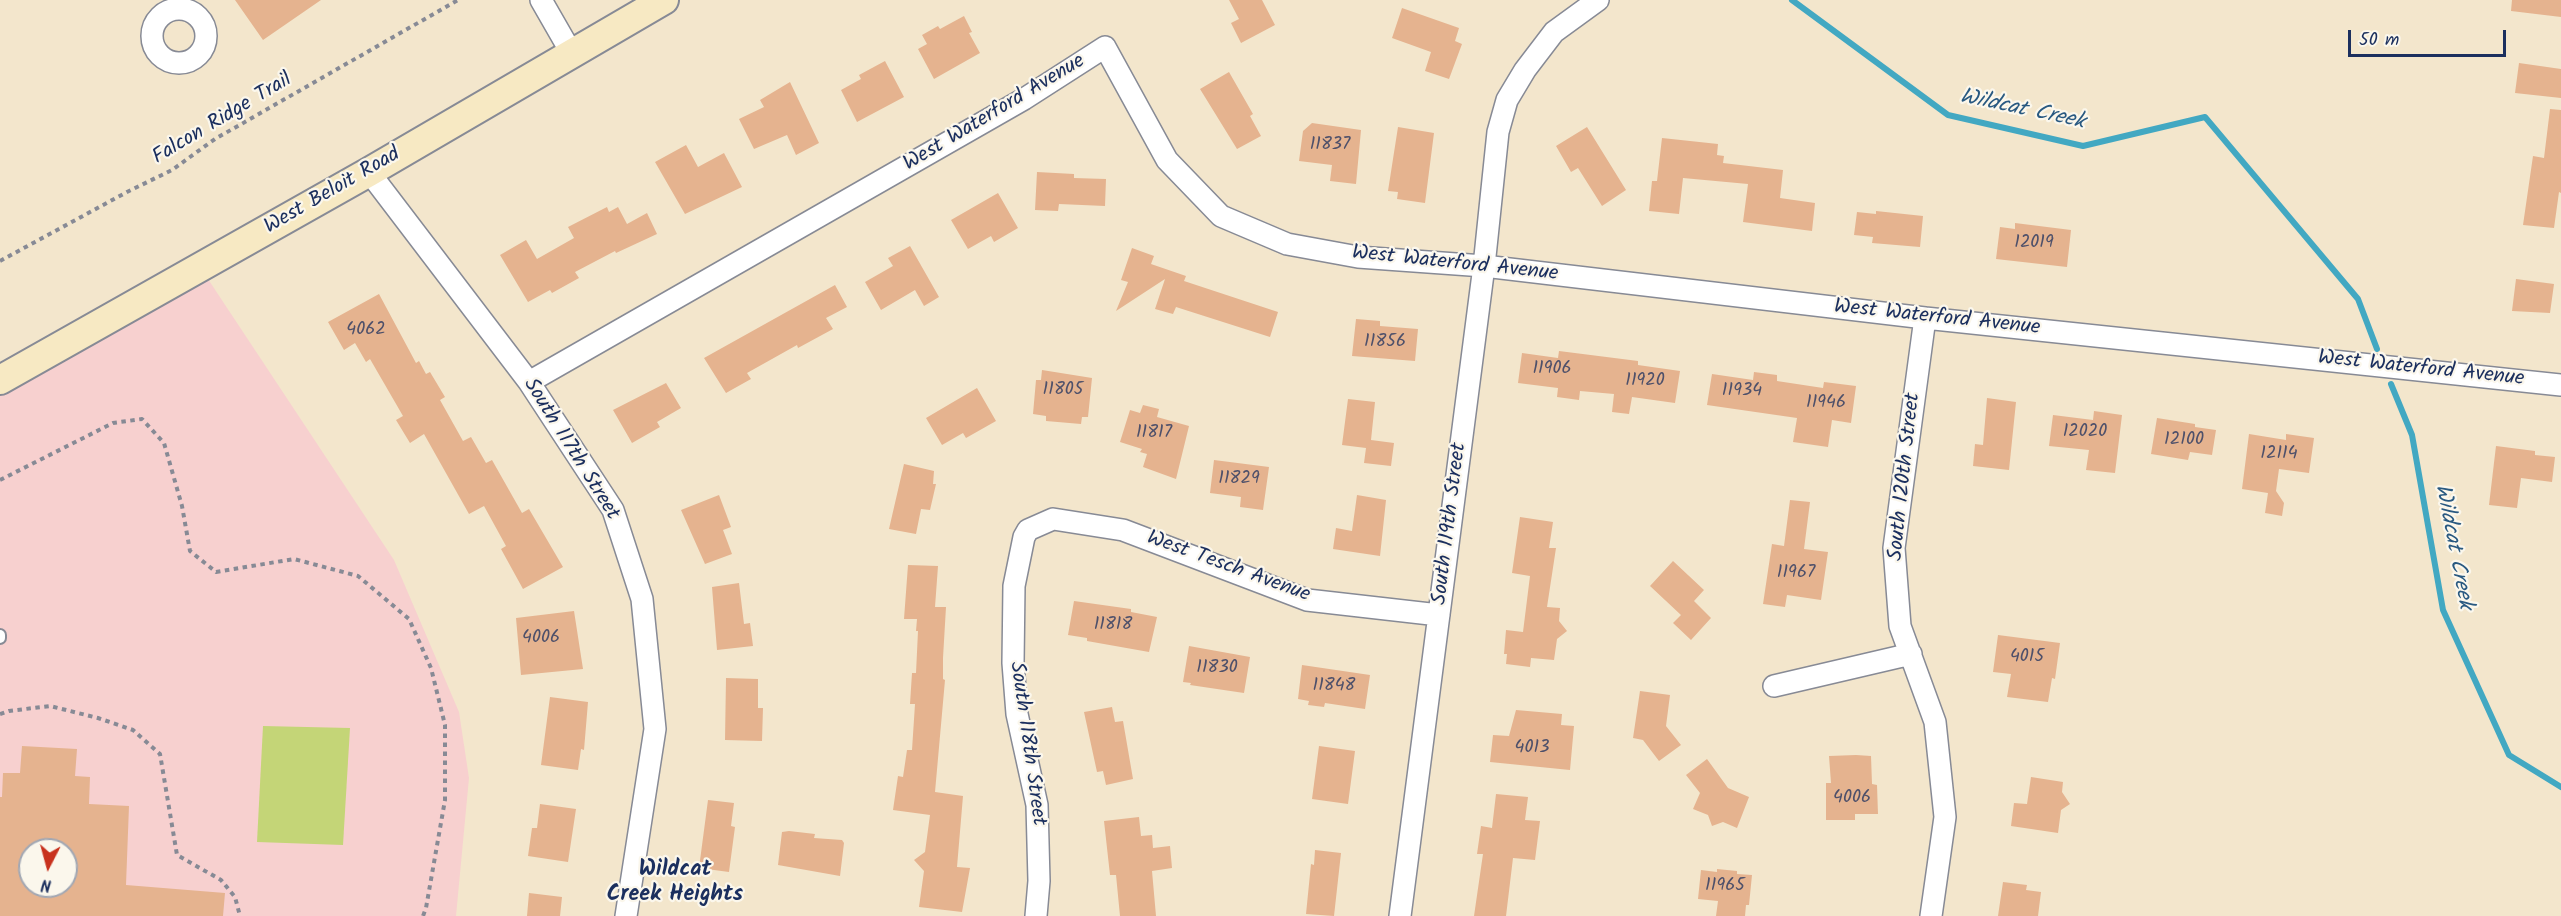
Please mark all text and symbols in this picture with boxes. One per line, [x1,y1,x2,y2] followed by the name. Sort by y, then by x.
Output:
[2351,18,2508,56] scale bar
[2359,26,2399,55] text: 50 m
[900,50,1090,178] street label: West Waterford Avenue
[149,68,297,172] street label: Falcon Ridge Trail
[1957,85,2087,137] water label: Wildcat Creek
[1310,135,1350,157] house number: 11837
[261,143,405,241] street label: West Beloit Road
[2014,233,2054,255] house number: 12019
[1351,242,1559,288] street label: West Waterford Avenue
[1833,296,2041,342] street label: West Waterford Avenue
[346,320,386,342] house number: 4062
[1364,332,1406,354] house number: 11856
[2317,347,2525,393] street label: West Waterford Avenue
[1532,359,1572,381] house number: 11906
[1625,371,1665,393] house number: 11920
[516,374,624,526] street label: South 117th Street
[1043,380,1083,402] house number: 11805
[1722,381,1762,403] house number: 11934
[1885,392,1927,562] street label: South 120th Street
[1806,393,1846,415] house number: 11946
[2063,422,2107,444] house number: 12020
[1136,423,1172,445] house number: 11817
[2164,430,2204,452] house number: 12100
[1429,442,1473,606] street label: South 119th Street
[2260,444,2298,466] house number: 12114
[1218,469,1260,491] house number: 11829
[2427,482,2477,612] water label: Wildcat Creek
[1143,527,1313,609] street label: West Tesch Avenue
[1777,563,1815,585] house number: 11967
[1094,615,1132,637] house number: 11818
[522,628,560,650] house number: 4006
[2010,647,2044,669] house number: 4015
[1196,658,1238,680] house number: 11830
[1002,660,1050,828] street label: South 118th Street
[1313,676,1355,698] house number: 11848
[1515,738,1549,760] house number: 4013
[1833,788,1871,810] house number: 4006
[18,838,78,898] north arrow
[607,858,743,909] district label: Wildcat Creek Heights
[40,871,53,897] text: N
[1705,876,1745,898] house number: 11965

